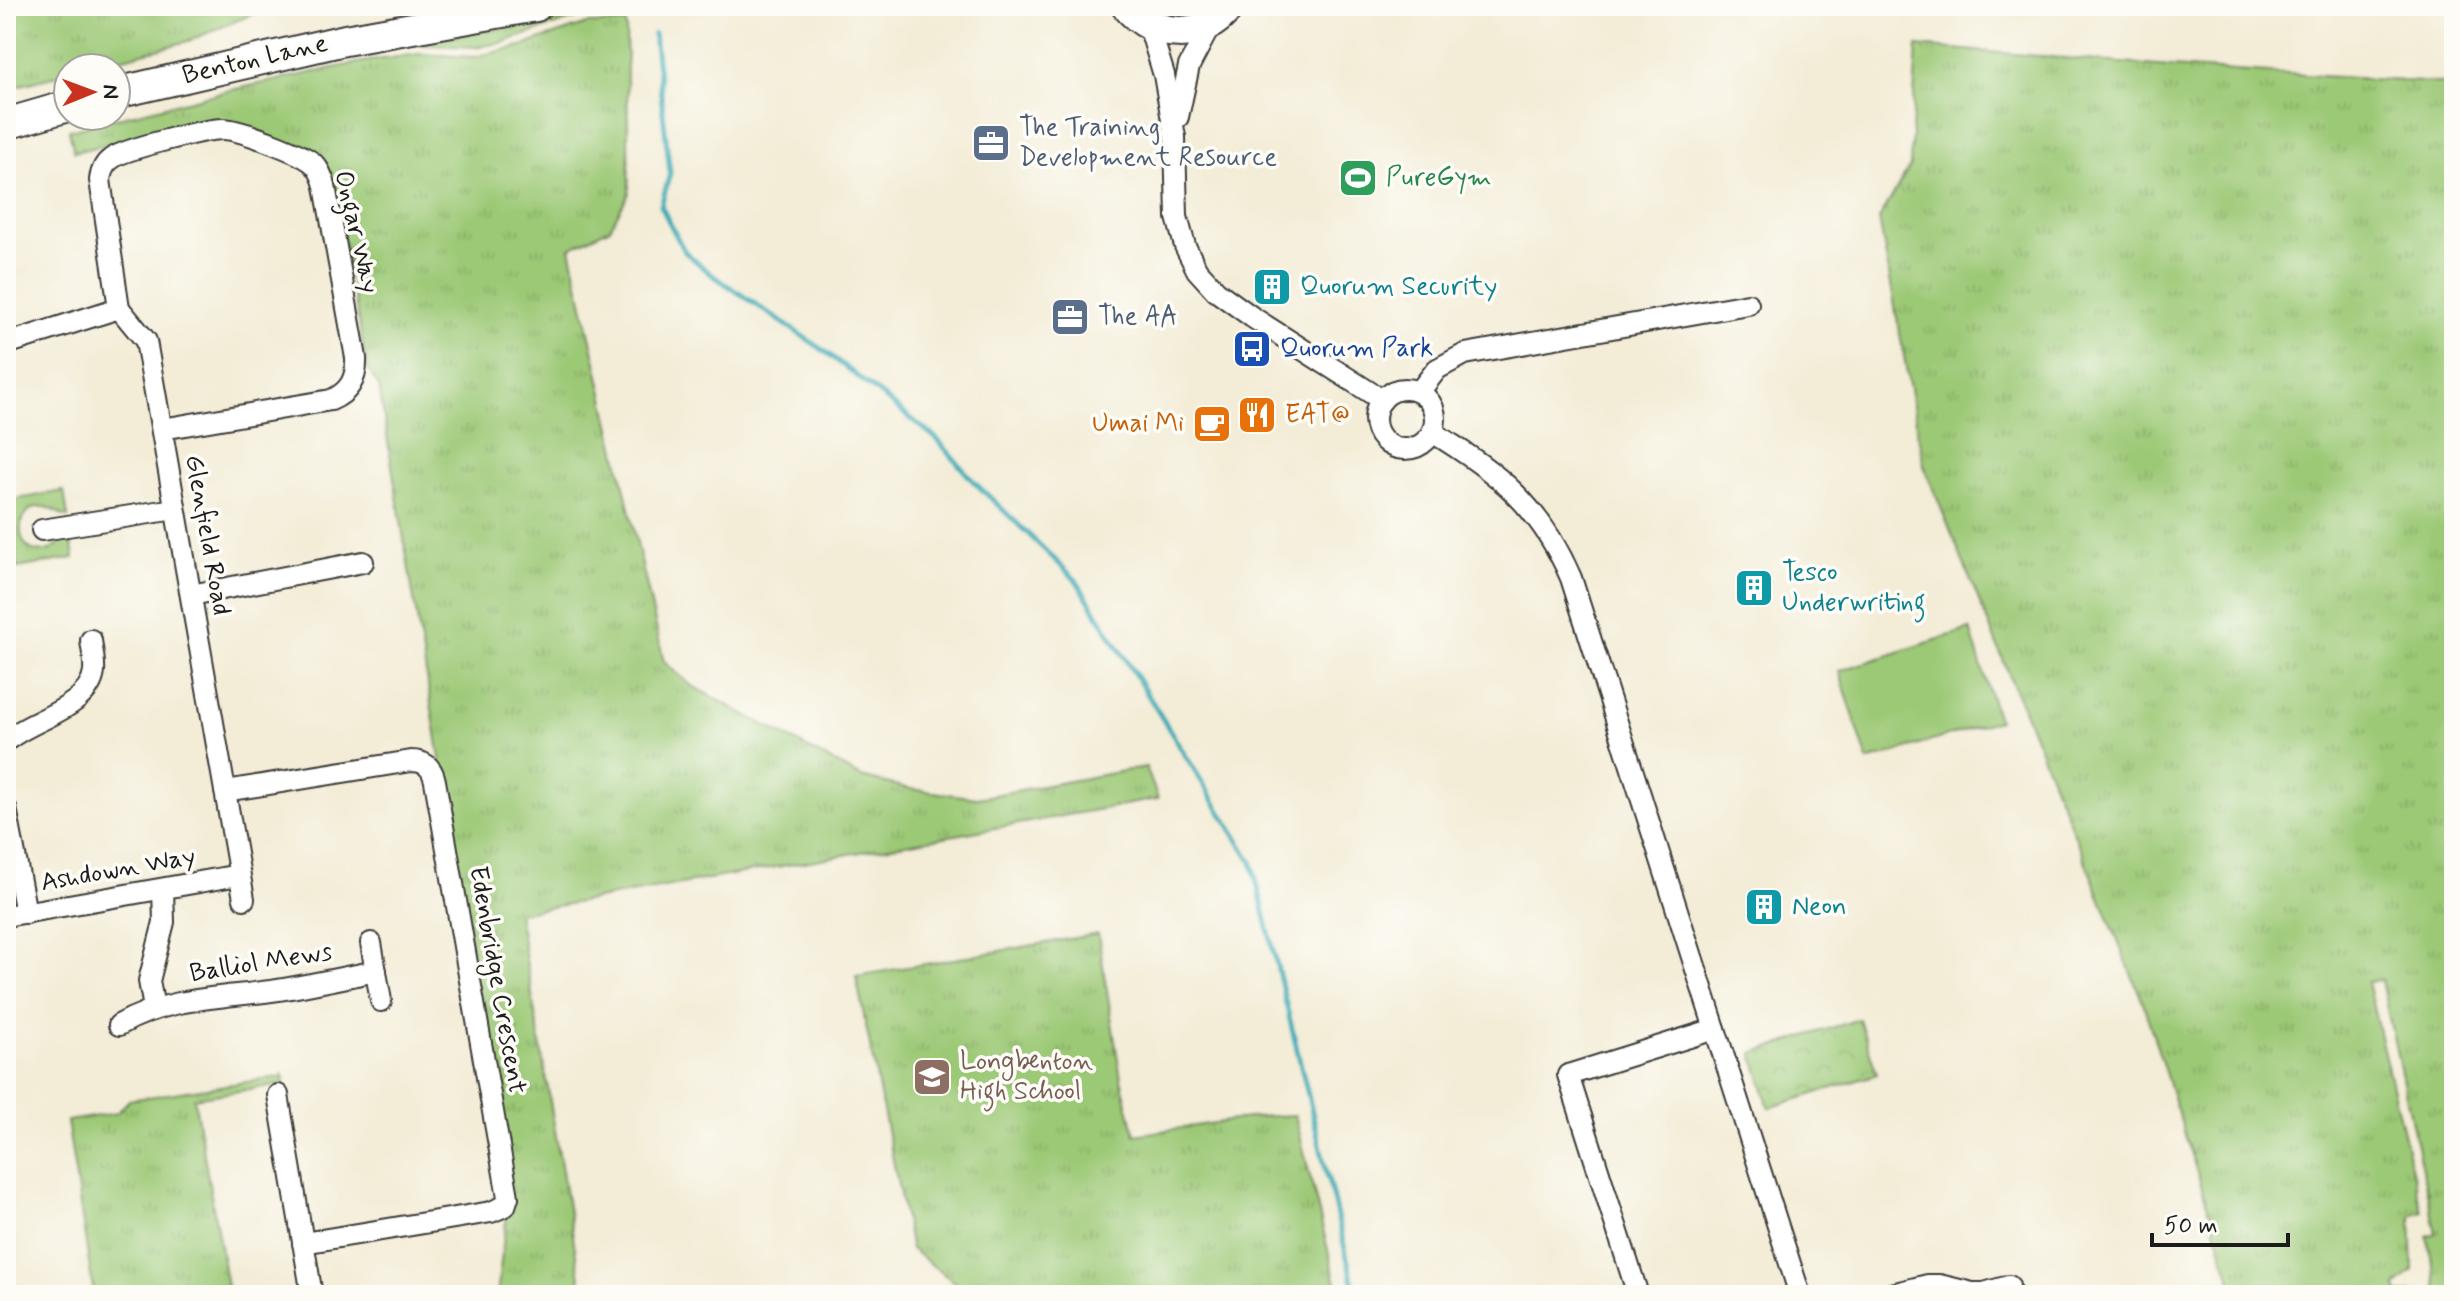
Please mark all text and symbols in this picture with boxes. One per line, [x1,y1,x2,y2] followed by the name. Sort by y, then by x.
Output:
[179,27,331,93] street label: Benton Lane
[52,52,132,132] north arrow
[96,84,124,99] text: N
[1019,111,1277,175] place label: The Training Development Resource
[970,122,1012,164] office icon: The Training Development Resource
[1337,157,1379,199] sports icon: PureGym
[1386,161,1492,195] place label: PureGym
[322,167,387,297] street label: Ongar Way
[1251,266,1293,308] building icon: Quorum Security
[1300,270,1497,304] place label: Quorum Security
[1049,296,1091,338] office icon: The AA
[1098,300,1178,334] place label: The AA
[1231,328,1273,370] bus stop icon: Quorum Park
[1280,332,1433,366] place label: Quorum Park
[1236,394,1278,436] restaurant icon: EAT@
[1285,398,1350,432] place label: EAT@
[1191,403,1233,445] cafe icon: Umai Mi
[1092,407,1184,441] place label: Umai Mi
[176,452,238,618] street label: Glenfield Road
[1782,556,1926,623] place label: Tesco Underwriting
[1733,567,1775,609] building icon: Tesco Underwriting
[38,840,198,900] street label: Ashdown Way
[458,863,534,1097] street label: Edenbridge Crescent
[1743,886,1785,928] building icon: Neon
[1792,890,1847,924] place label: Neon
[187,935,335,991] street label: Balliol Mews
[960,1045,1093,1112] place label: Longbenton High School
[911,1056,953,1098] school or university icon: Longbenton High School
[2152,1197,2288,1247] scale bar
[2164,1211,2218,1242] text: 50 m

